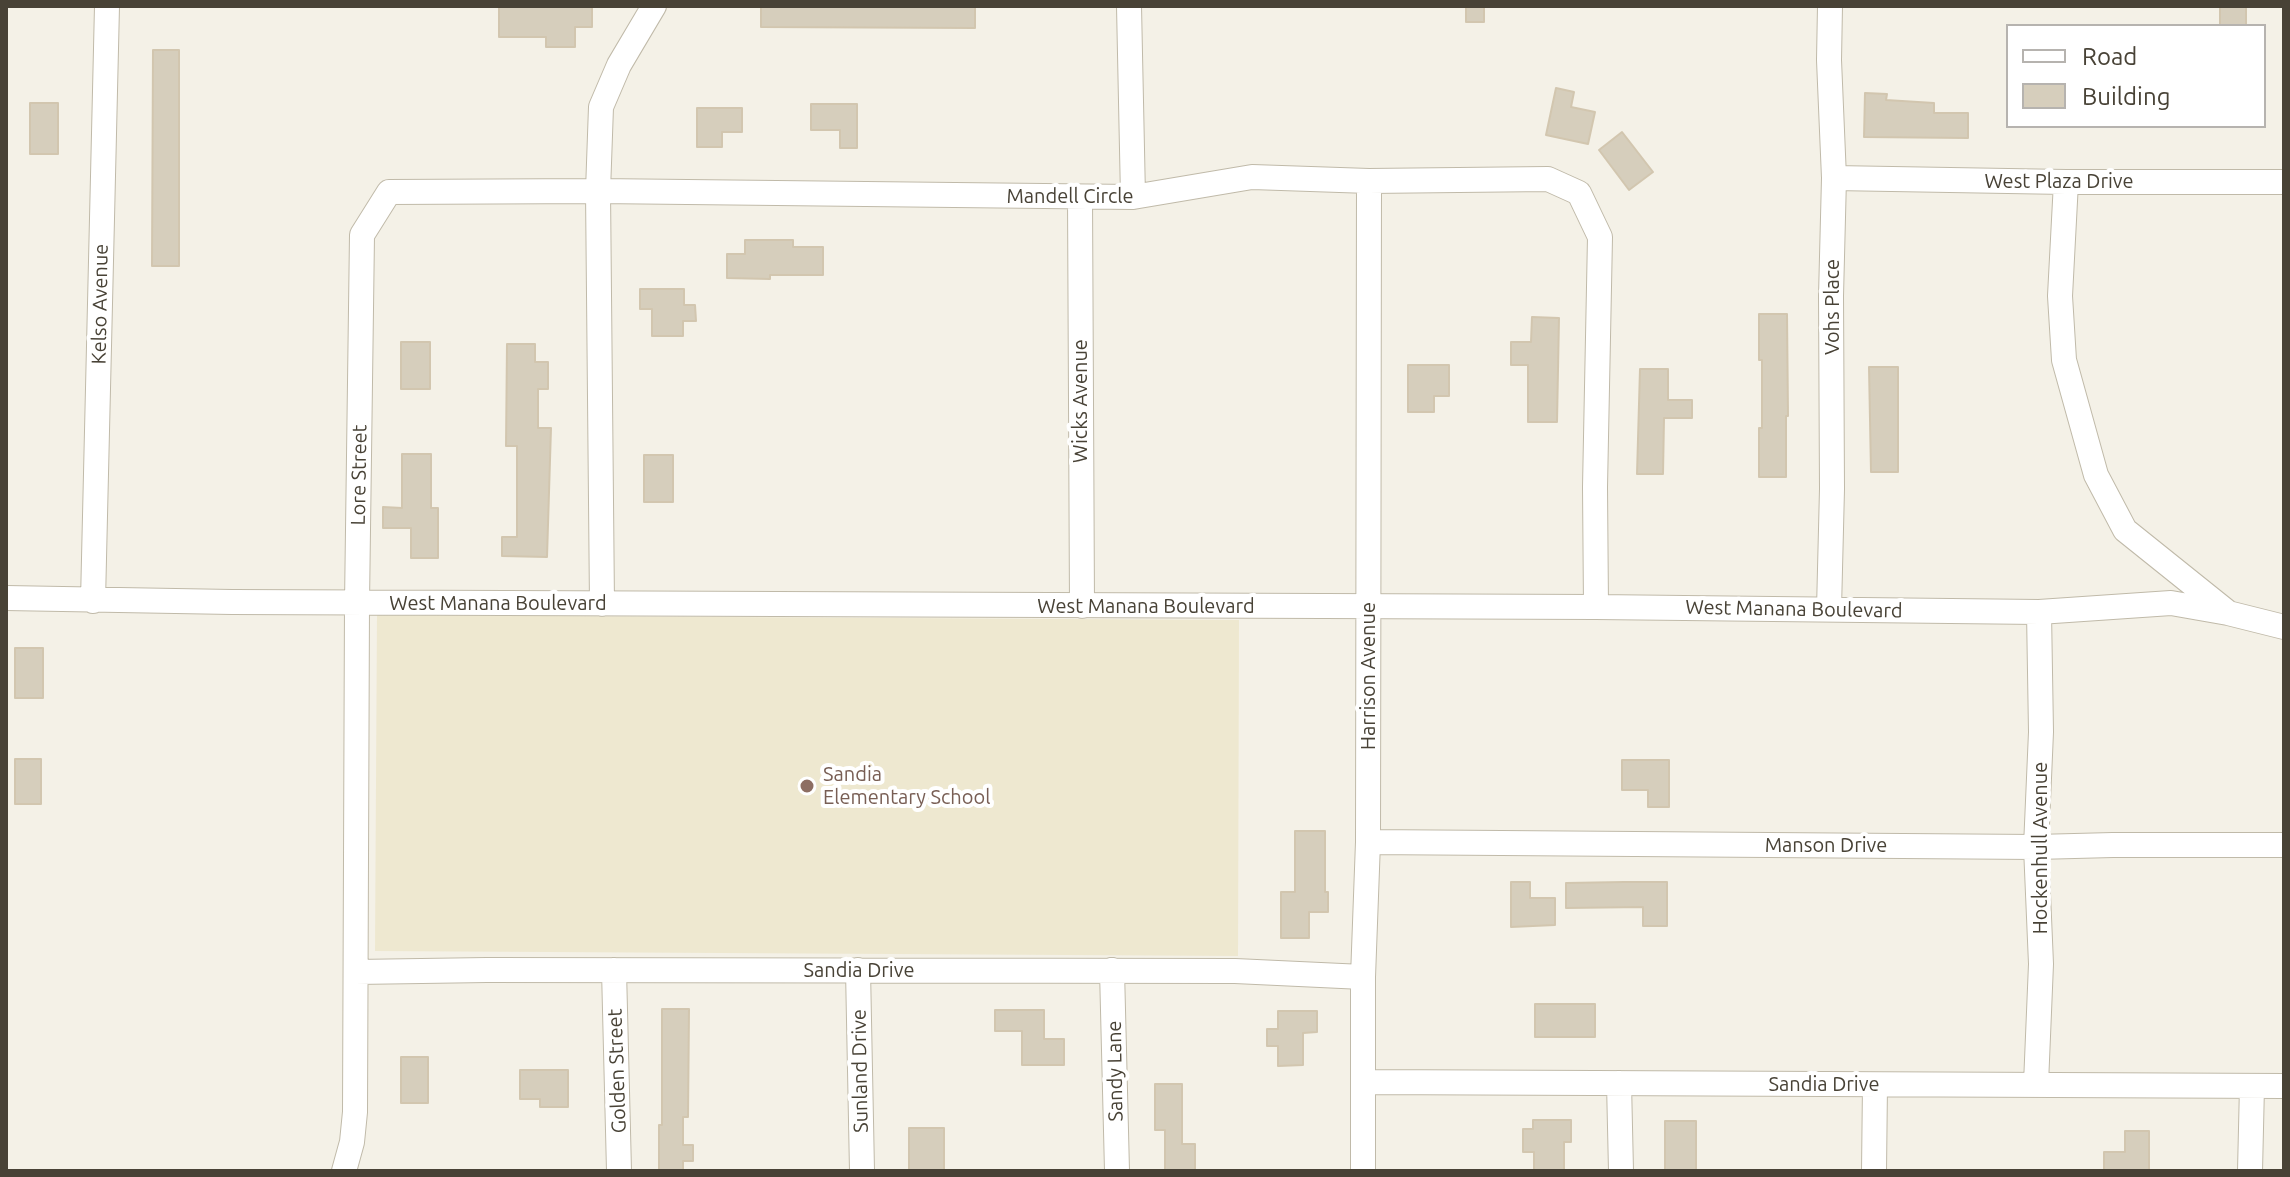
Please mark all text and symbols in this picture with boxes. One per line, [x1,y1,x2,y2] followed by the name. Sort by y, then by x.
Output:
[2006,24,2266,128] legend
[2082,43,2137,70] text: Road
[2082,83,2170,110] text: Building
[1984,169,2134,193] street label: West Plaza Drive
[1006,184,1134,208] street label: Mandell Circle
[87,244,113,364] street label: Kelso Avenue
[1820,259,1844,355] street label: Vohs Place
[1068,339,1092,463] street label: Wicks Avenue
[346,424,372,526] street label: Lore Street
[389,591,607,615] street label: West Manana Boulevard
[1037,594,1255,618] street label: West Manana Boulevard
[1685,595,1903,623] street label: West Manana Boulevard
[1356,602,1380,750] street label: Harrison Avenue
[823,762,990,809] place label: Sandia Elementary School
[2028,762,2052,934] street label: Hockenhull Avenue
[798,777,816,795] marker: Sandia Elementary School
[1765,833,1887,857] street label: Manson Drive
[804,958,914,982] street label: Sandia Drive
[603,1008,631,1134] street label: Golden Street
[847,1009,873,1133] street label: Sunland Drive
[1102,1020,1128,1122] street label: Sandy Lane
[1769,1072,1879,1096] street label: Sandia Drive

